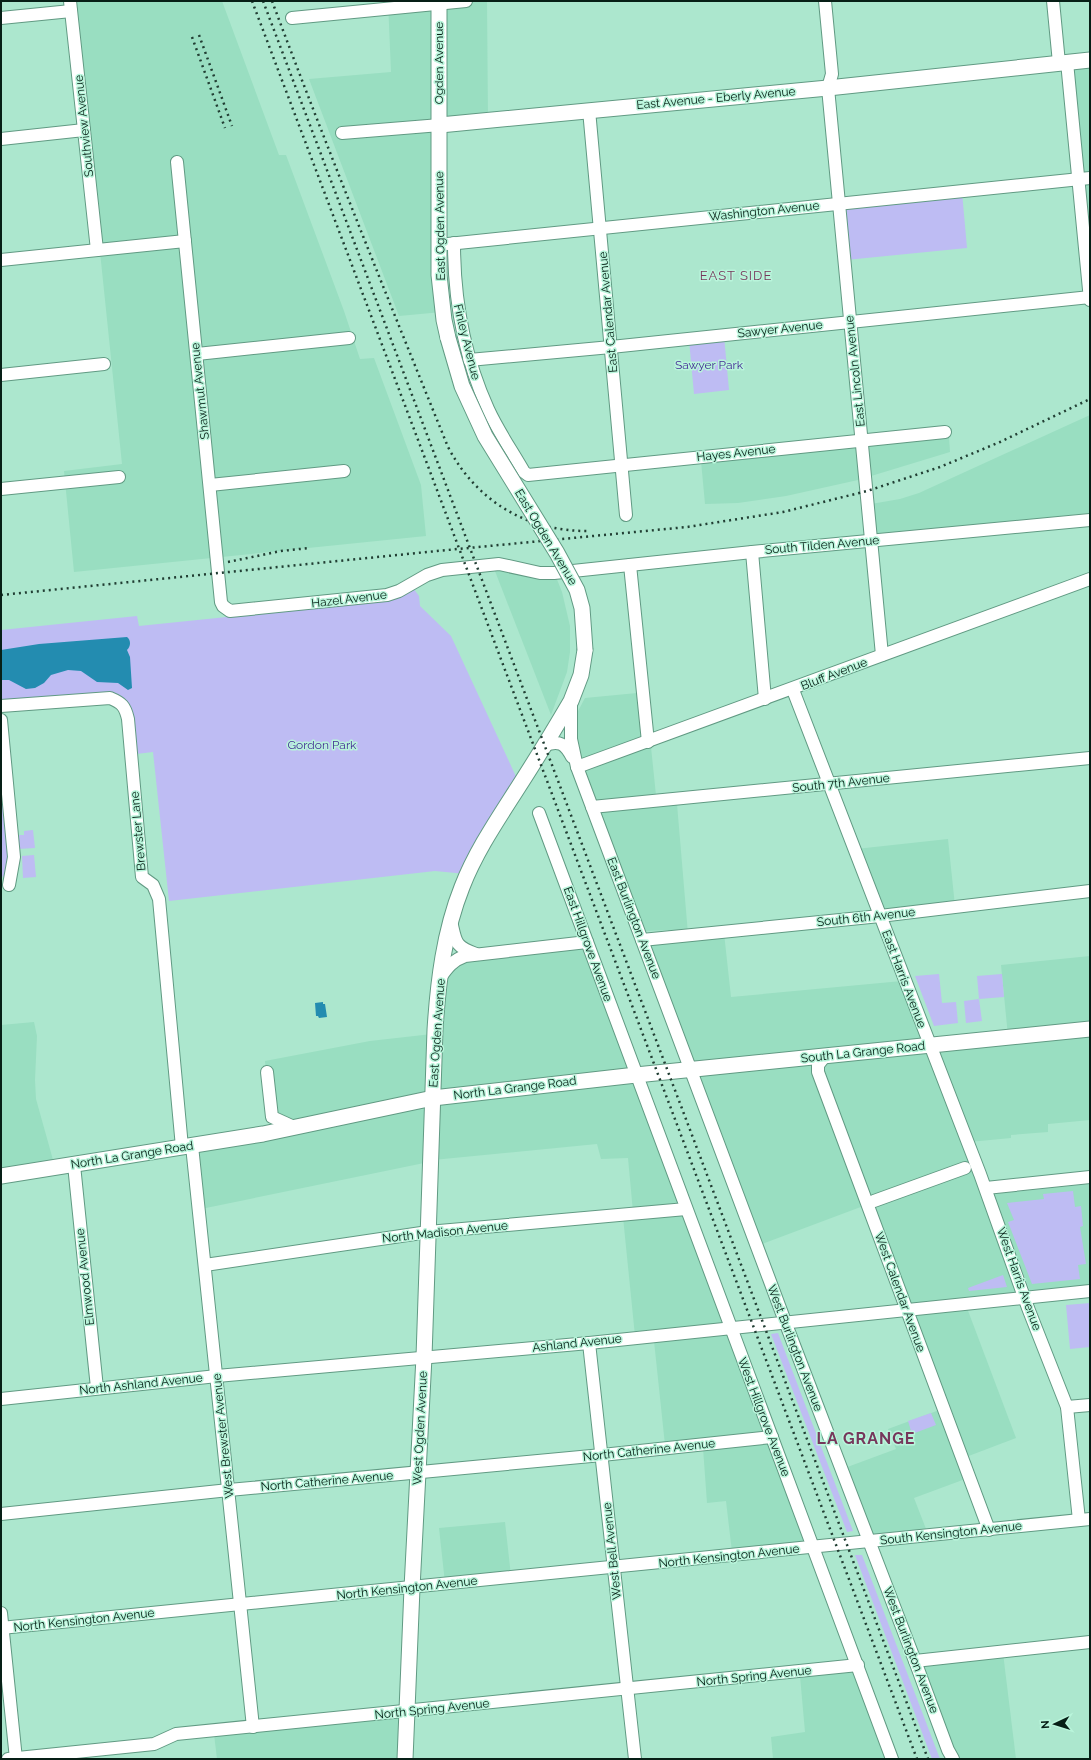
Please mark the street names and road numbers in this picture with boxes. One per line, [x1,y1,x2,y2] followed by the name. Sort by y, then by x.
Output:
[432,22,446,104] street label: Ogden Avenue
[72,74,96,178] street label: Southview Avenue
[636,84,796,112] street label: East Avenue - Eberly Avenue
[432,171,448,281] street label: East Ogden Avenue
[708,198,820,224] street label: Washington Avenue
[596,251,620,373] street label: East Calendar Avenue
[451,303,483,381] street label: Finley Avenue
[842,315,868,427] street label: East Lincoln Avenue
[737,318,823,340] street label: Sawyer Avenue
[188,342,212,440] street label: Shawmut Avenue
[696,442,776,464] street label: Hayes Avenue
[512,486,580,588] street label: East Ogden Avenue
[764,533,880,557] street label: South Tilden Avenue
[310,587,388,611] street label: Hazel Avenue
[799,655,869,693] street label: Bluff Avenue
[792,771,890,795] street label: South 7th Avenue
[128,791,148,871] street label: Brewster Lane
[604,855,664,981] street label: East Burlington Avenue
[561,885,615,1003] street label: East Hillgrove Avenue
[816,905,916,929] street label: South 6th Avenue
[879,928,929,1030] street label: East Harris Avenue
[426,978,448,1088] street label: East Ogden Avenue
[800,1039,926,1065] street label: South La Grange Road
[453,1074,577,1102] street label: North La Grange Road
[70,1138,194,1172] street label: North La Grange Road
[381,1218,509,1246] street label: North Madison Avenue
[994,1226,1044,1332] street label: West Harris Avenue
[73,1228,97,1326] street label: Elmwood Avenue
[872,1230,928,1354] street label: West Calendar Avenue
[764,1283,826,1413] street label: West Burlington Avenue
[532,1331,622,1355] street label: Ashland Avenue
[735,1356,793,1478] street label: West Hillgrove Avenue
[79,1371,203,1397] street label: North Ashland Avenue
[410,1371,430,1485] street label: West Ogden Avenue
[209,1373,237,1499] street label: West Brewster Avenue
[582,1436,716,1464] street label: North Catherine Avenue
[260,1468,394,1494] street label: North Catherine Avenue
[600,1502,624,1600] street label: West Bell Avenue
[879,1519,1023,1547] street label: South Kensington Avenue
[658,1542,800,1570] street label: North Kensington Avenue
[336,1574,478,1602] street label: North Kensington Avenue
[880,1585,942,1715] street label: West Burlington Avenue
[13,1606,155,1634] street label: North Kensington Avenue
[696,1663,812,1689] street label: North Spring Avenue
[374,1696,490,1722] street label: North Spring Avenue

